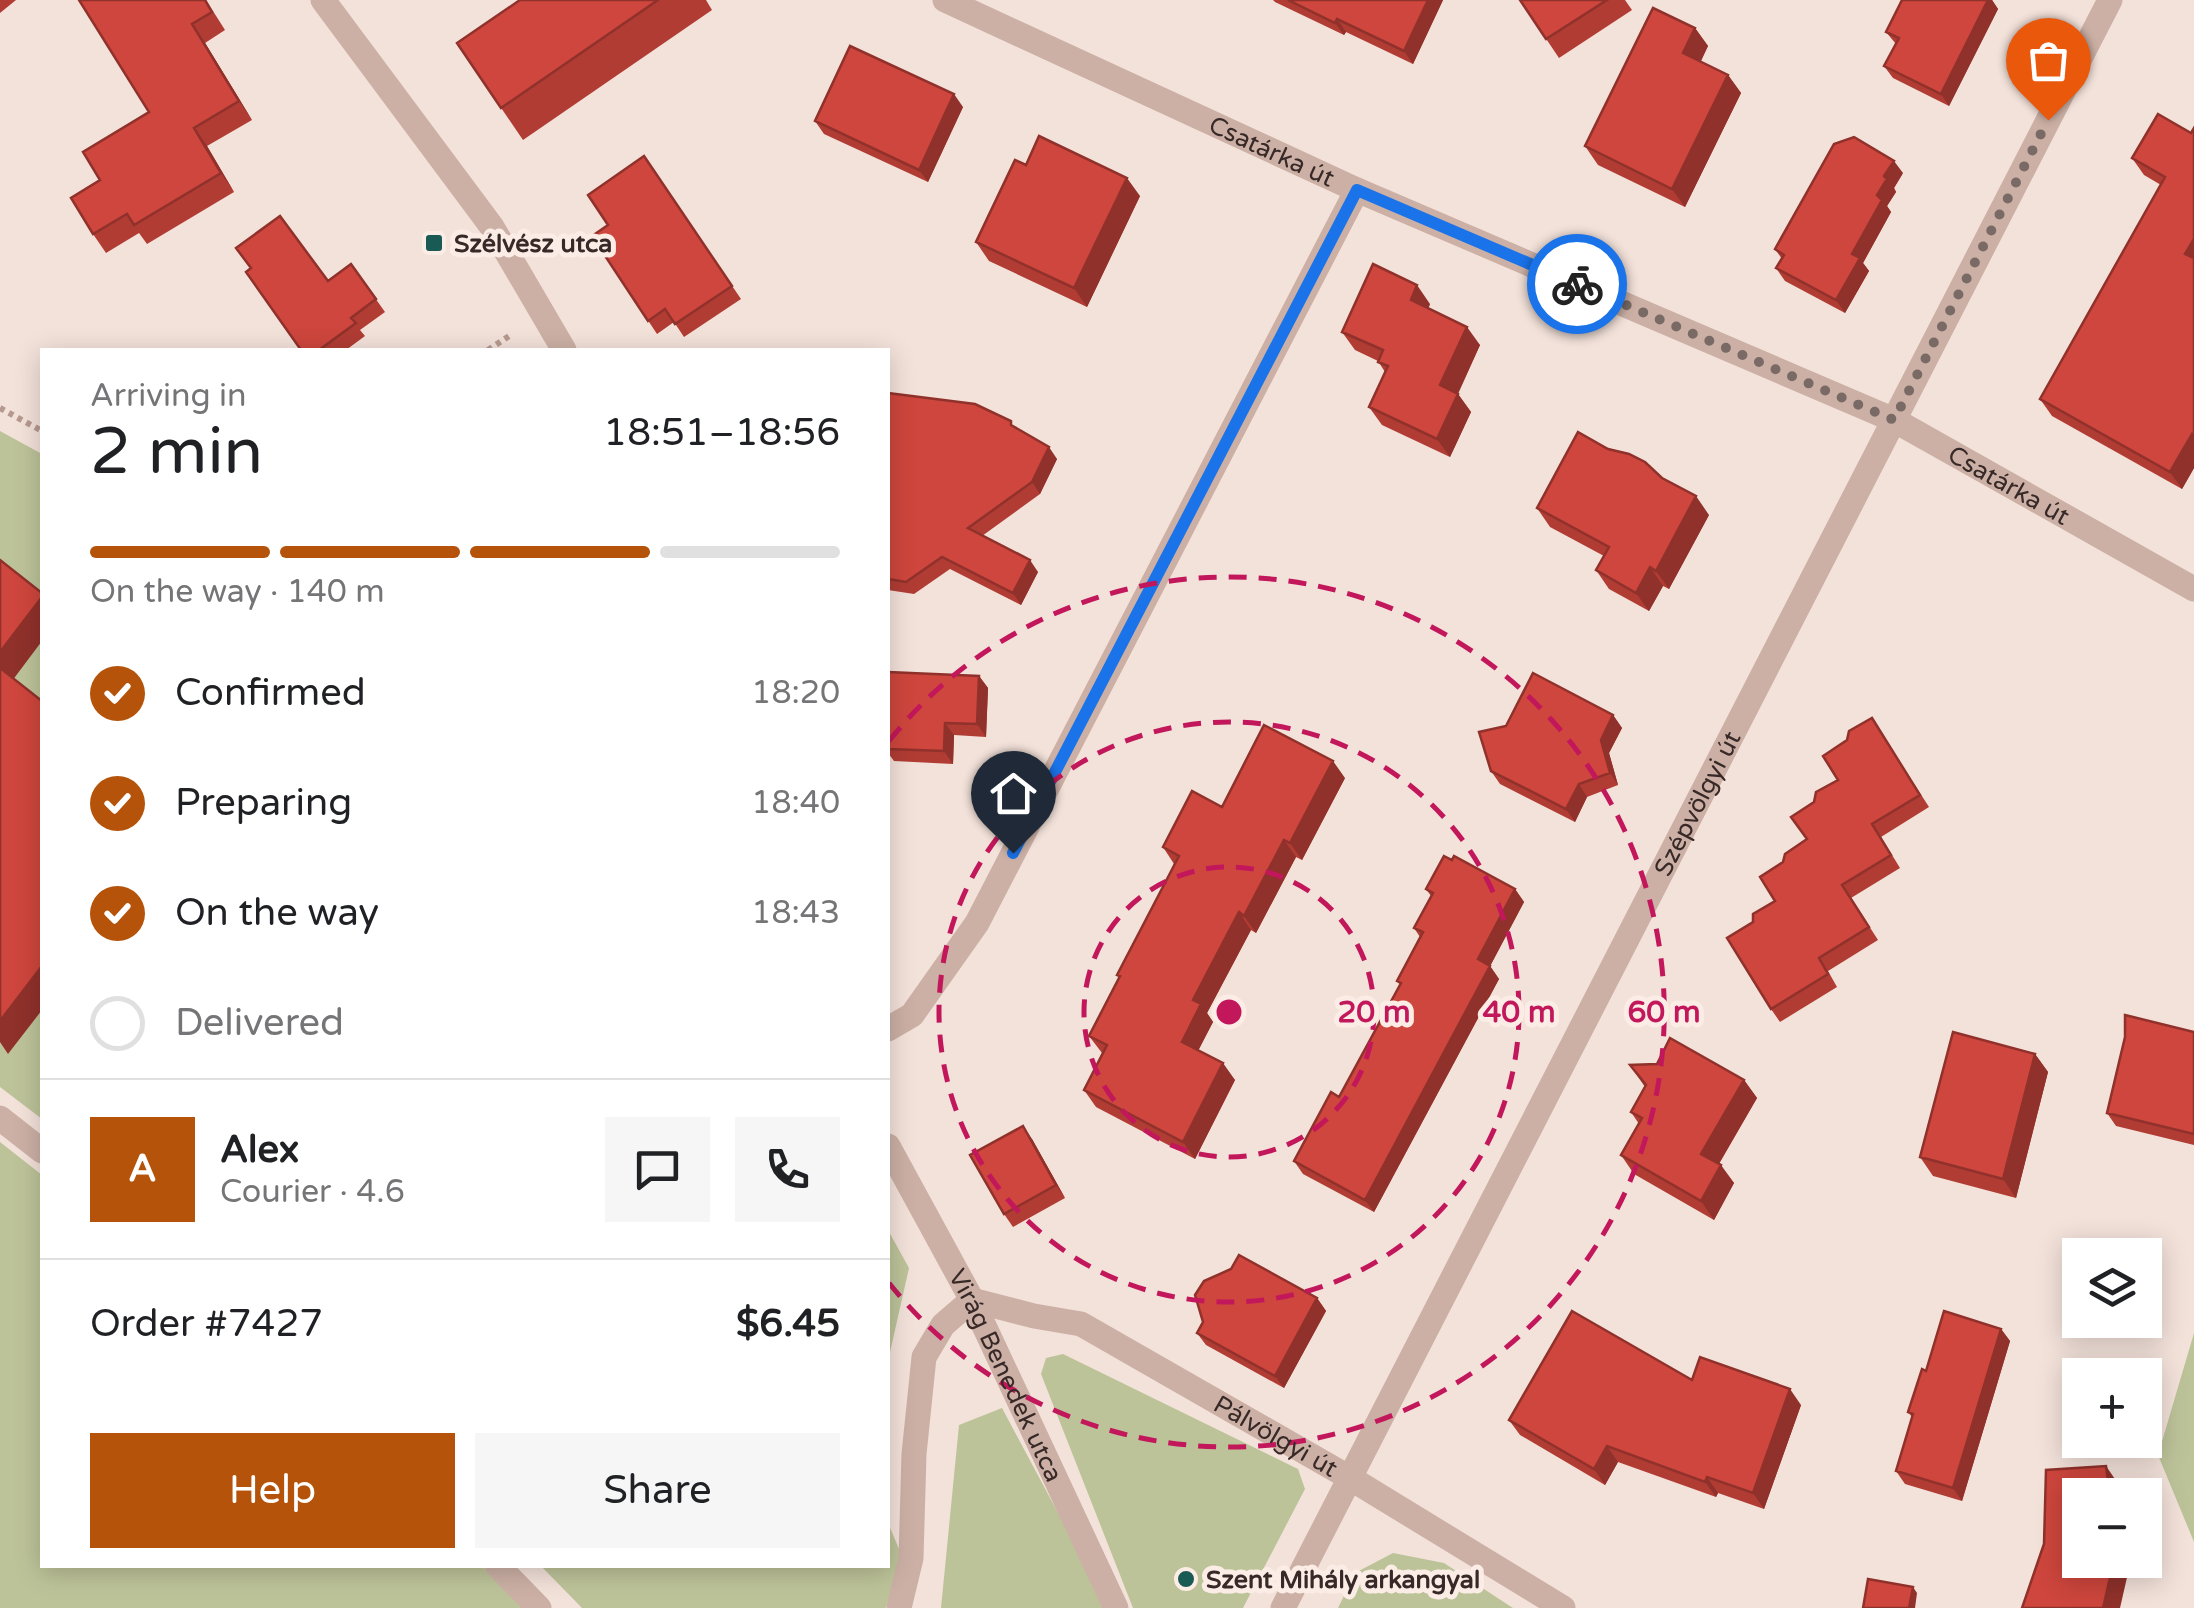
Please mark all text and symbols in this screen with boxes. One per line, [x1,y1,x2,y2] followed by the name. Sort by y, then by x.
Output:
[2006,18,2091,121] pin
[2021,33,2076,88] icon: bag
[1204,110,1339,194] street label: Csatárka út
[454,229,612,259] place label: Szélvész utca
[423,232,445,254] marker: Szélvész utca
[1527,234,1627,334] courier
[1550,257,1605,312] icon: bike
[90,377,247,415] text: Arriving in
[603,410,840,456] text: 18:51–18:56
[90,413,263,492] text: 2 min
[1942,440,2075,532] street label: Csatárka út
[90,573,385,611] text: On the way · 140 m
[90,666,145,721] icon: check
[175,670,366,716] text: Confirmed
[751,674,840,712] text: 18:20
[1648,726,1748,881] street label: Szépvölgyi út
[971,751,1056,854] pin
[986,766,1041,821] icon: home
[90,776,145,831] icon: check
[175,780,352,826] text: Preparing
[751,784,840,822] text: 18:40
[90,886,145,941] icon: check
[175,890,379,936] text: On the way
[751,894,840,932] text: 18:43
[1211,994,1247,1030] centre of rings
[1337,994,1411,1031] text: 20 m
[1482,994,1556,1031] text: 40 m
[1627,994,1701,1031] text: 60 m
[175,1000,344,1046] text: Delivered
[605,1117,710,1222] button: chat
[735,1117,840,1222] button: phone
[220,1127,299,1173] text: Alex
[128,1146,157,1192] text: A
[220,1173,405,1211] text: Courier · 4.6
[2062,1238,2162,1578] map controls
[2062,1238,2162,1338] button: layers
[942,1264,1069,1487] street label: Virág Benedek utca
[90,1301,323,1347] text: Order #7427
[736,1301,840,1347] text: $6.45
[2062,1358,2162,1458] button: +
[1208,1389,1343,1484] street label: Pálvölgyi út
[90,1433,455,1548] button: Help
[475,1433,840,1548] button: Share
[2062,1478,2162,1578] button: −
[1206,1565,1480,1595] place label: Szent Mihály arkangyal
[1175,1568,1197,1590] marker: Szent Mihály arkangyal

